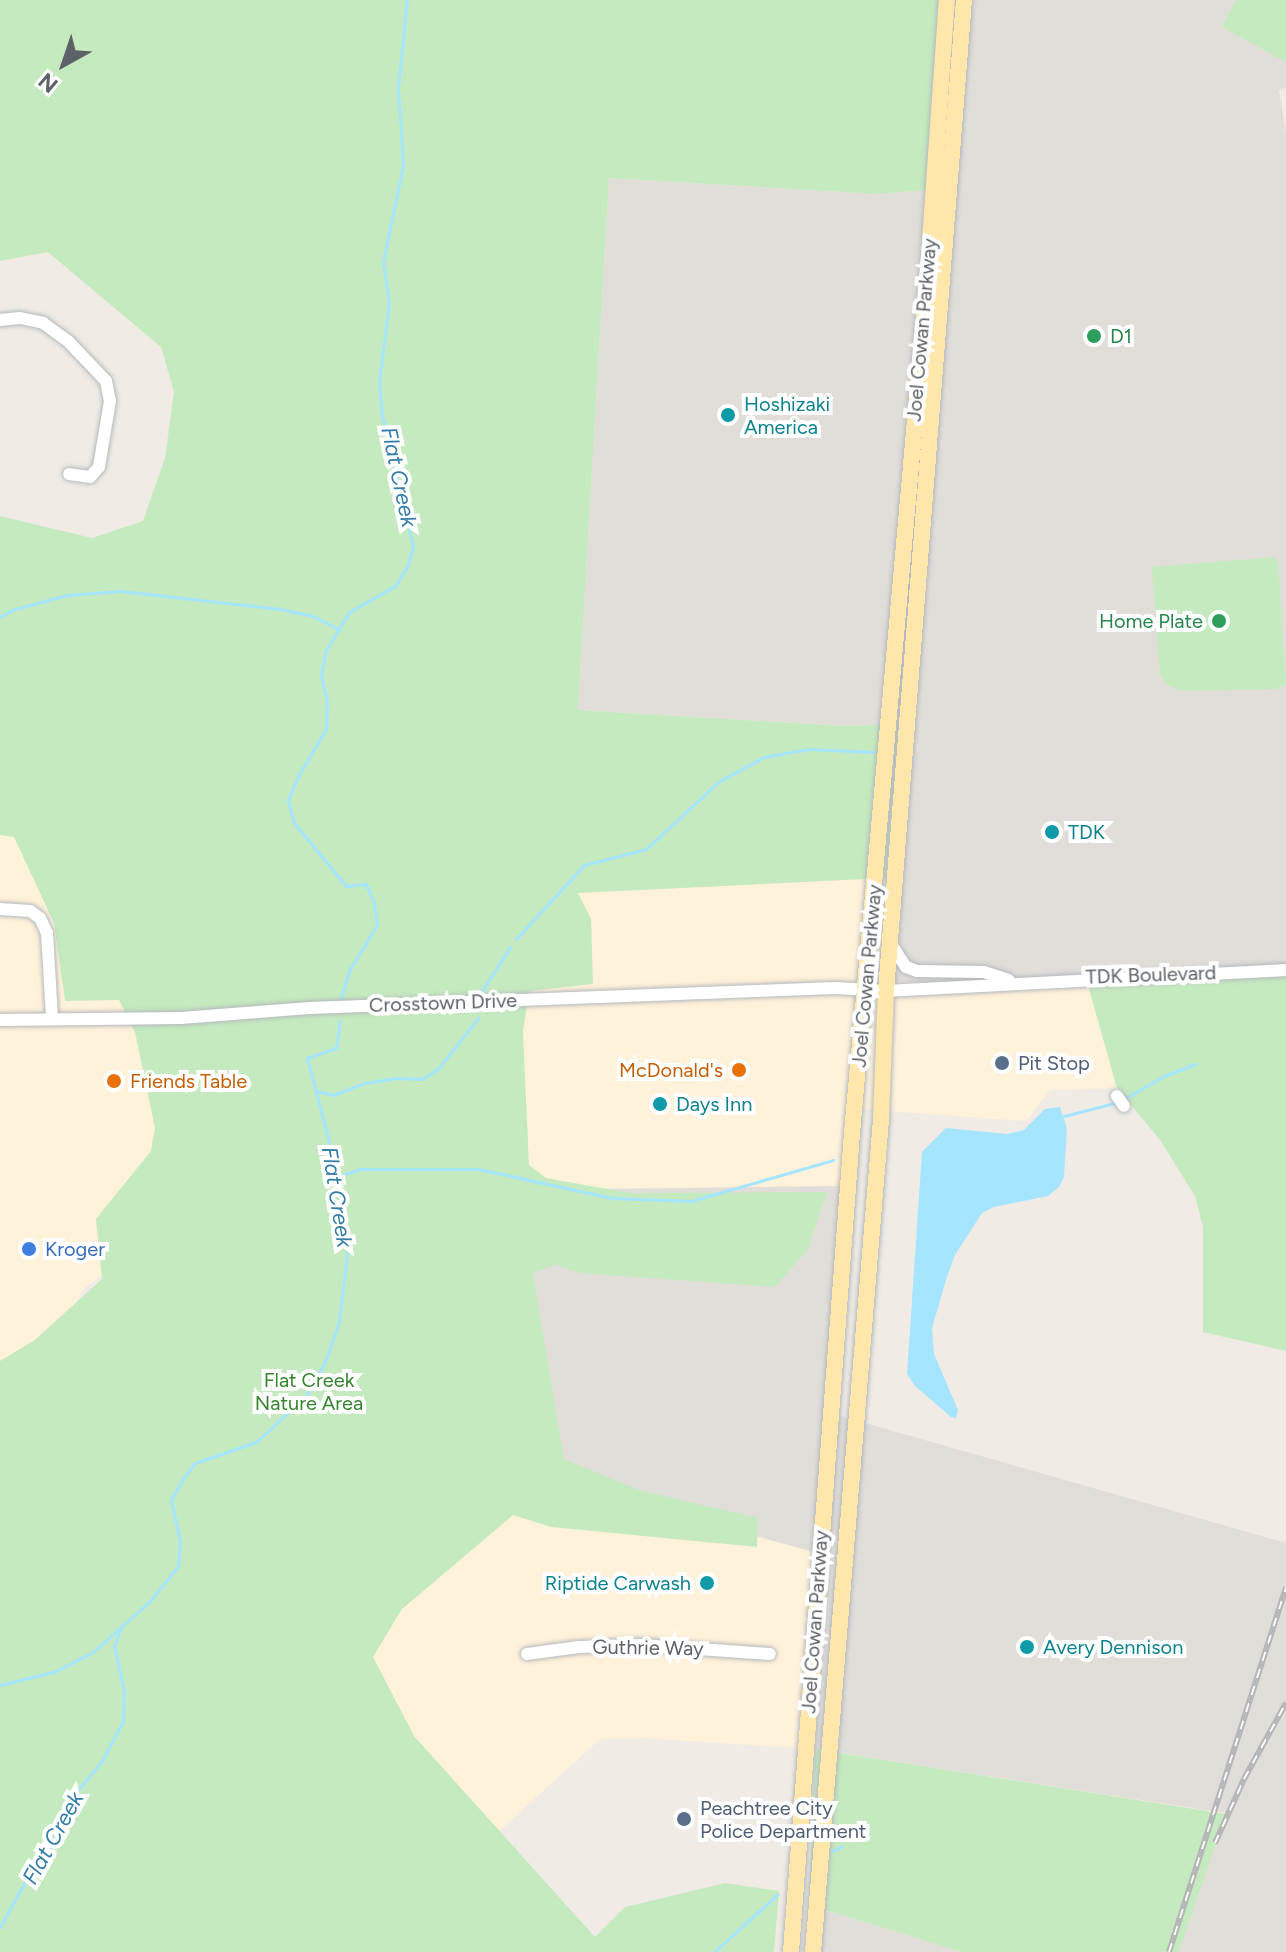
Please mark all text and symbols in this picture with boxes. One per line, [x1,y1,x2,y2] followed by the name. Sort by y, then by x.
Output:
[24,24,104,104] north arrow
[33,67,63,99] text: N
[902,237,942,423] street label: Joel Cowan Parkway
[1110,324,1132,348] place label: D1
[1085,327,1103,345] marker: D1
[744,392,830,439] place label: Hoshizaki America
[719,406,737,424] marker: Hoshizaki America
[376,424,422,530] water label: Flat Creek
[1099,609,1203,633] place label: Home Plate
[1210,612,1228,630] marker: Home Plate
[1068,820,1105,844] place label: TDK
[1043,823,1061,841] marker: TDK
[847,883,887,1069] street label: Joel Cowan Parkway
[1085,961,1217,989] street label: TDK Boulevard
[368,988,518,1018] street label: Crosstown Drive
[1018,1051,1090,1075] place label: Pit Stop
[993,1054,1011,1072] marker: Pit Stop
[619,1058,723,1082] place label: McDonald's
[730,1061,748,1079] marker: McDonald's
[130,1069,247,1093] place label: Friends Table
[105,1072,123,1090] marker: Friends Table
[676,1092,752,1116] place label: Days Inn
[651,1095,669,1113] marker: Days Inn
[316,1145,358,1249] water label: Flat Creek
[45,1237,105,1261] place label: Kroger
[20,1240,38,1258] marker: Kroger
[255,1369,363,1416] park label: Flat Creek Nature Area
[797,1530,833,1714] street label: Joel Cowan Parkway
[545,1571,691,1595] place label: Riptide Carwash
[698,1574,716,1592] marker: Riptide Carwash
[592,1635,704,1661] street label: Guthrie Way
[1043,1635,1183,1659] place label: Avery Dennison
[1018,1638,1036,1656] marker: Avery Dennison
[17,1787,89,1889] water label: Flat Creek
[700,1796,866,1843] place label: Peachtree City Police Department
[675,1810,693,1828] marker: Peachtree City Police Department

